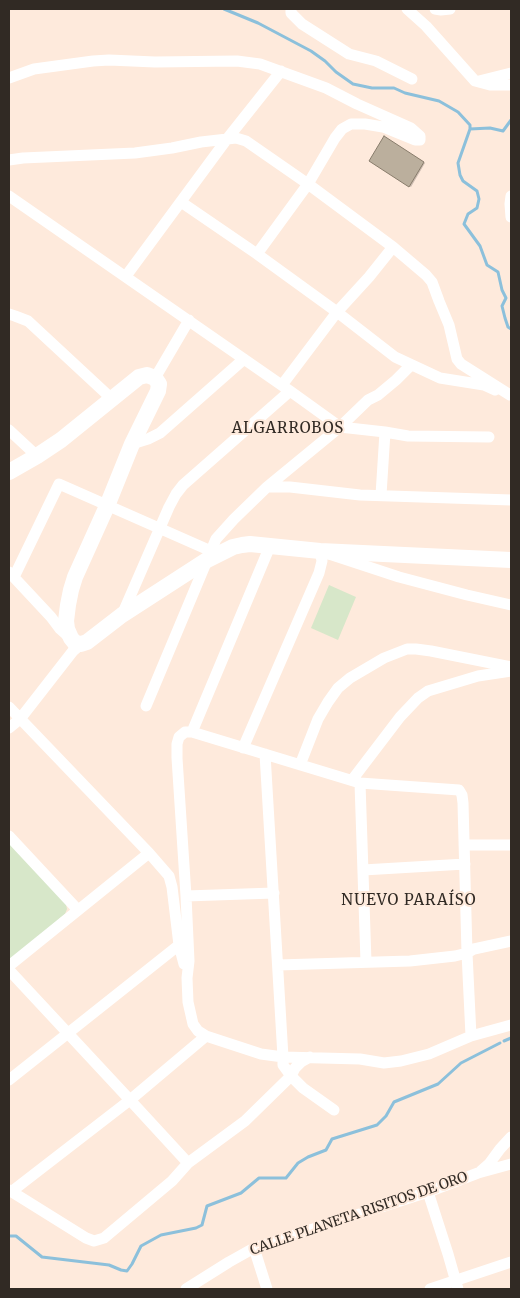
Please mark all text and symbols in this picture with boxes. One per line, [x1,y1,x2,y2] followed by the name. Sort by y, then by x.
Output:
[230,420,346,438] district label: ALGARROBOS
[340,892,478,910] district label: NUEVO PARAÍSO
[248,1169,470,1259] street label: CALLE PLANETA RISITOS DE ORO

